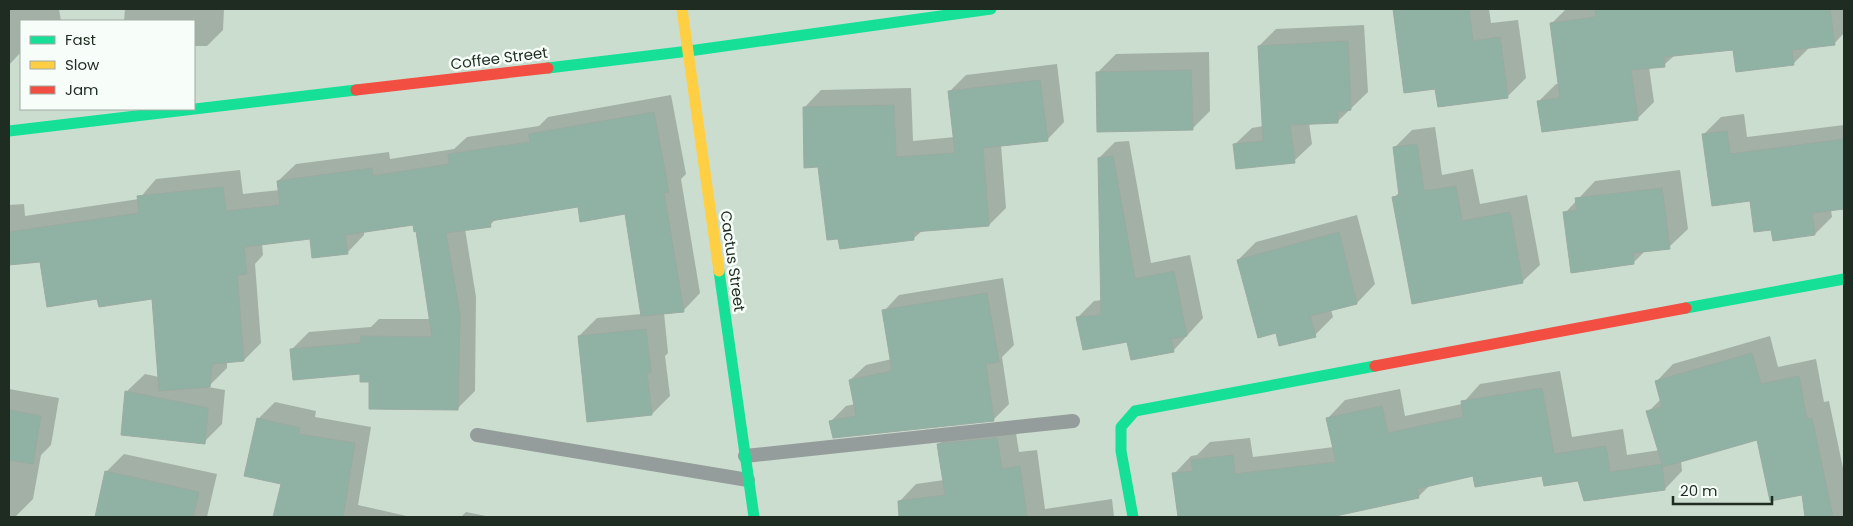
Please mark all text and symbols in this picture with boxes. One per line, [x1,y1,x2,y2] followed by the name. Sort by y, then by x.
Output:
[20,20,195,110] legend
[65,29,96,50] text: Fast
[449,42,549,74] street label: Coffee Street
[65,54,100,75] text: Slow
[65,79,99,100] text: Jam
[716,209,750,313] street label: Cactus Street
[1673,474,1772,506] scale bar
[1680,480,1718,501] text: 20 m

